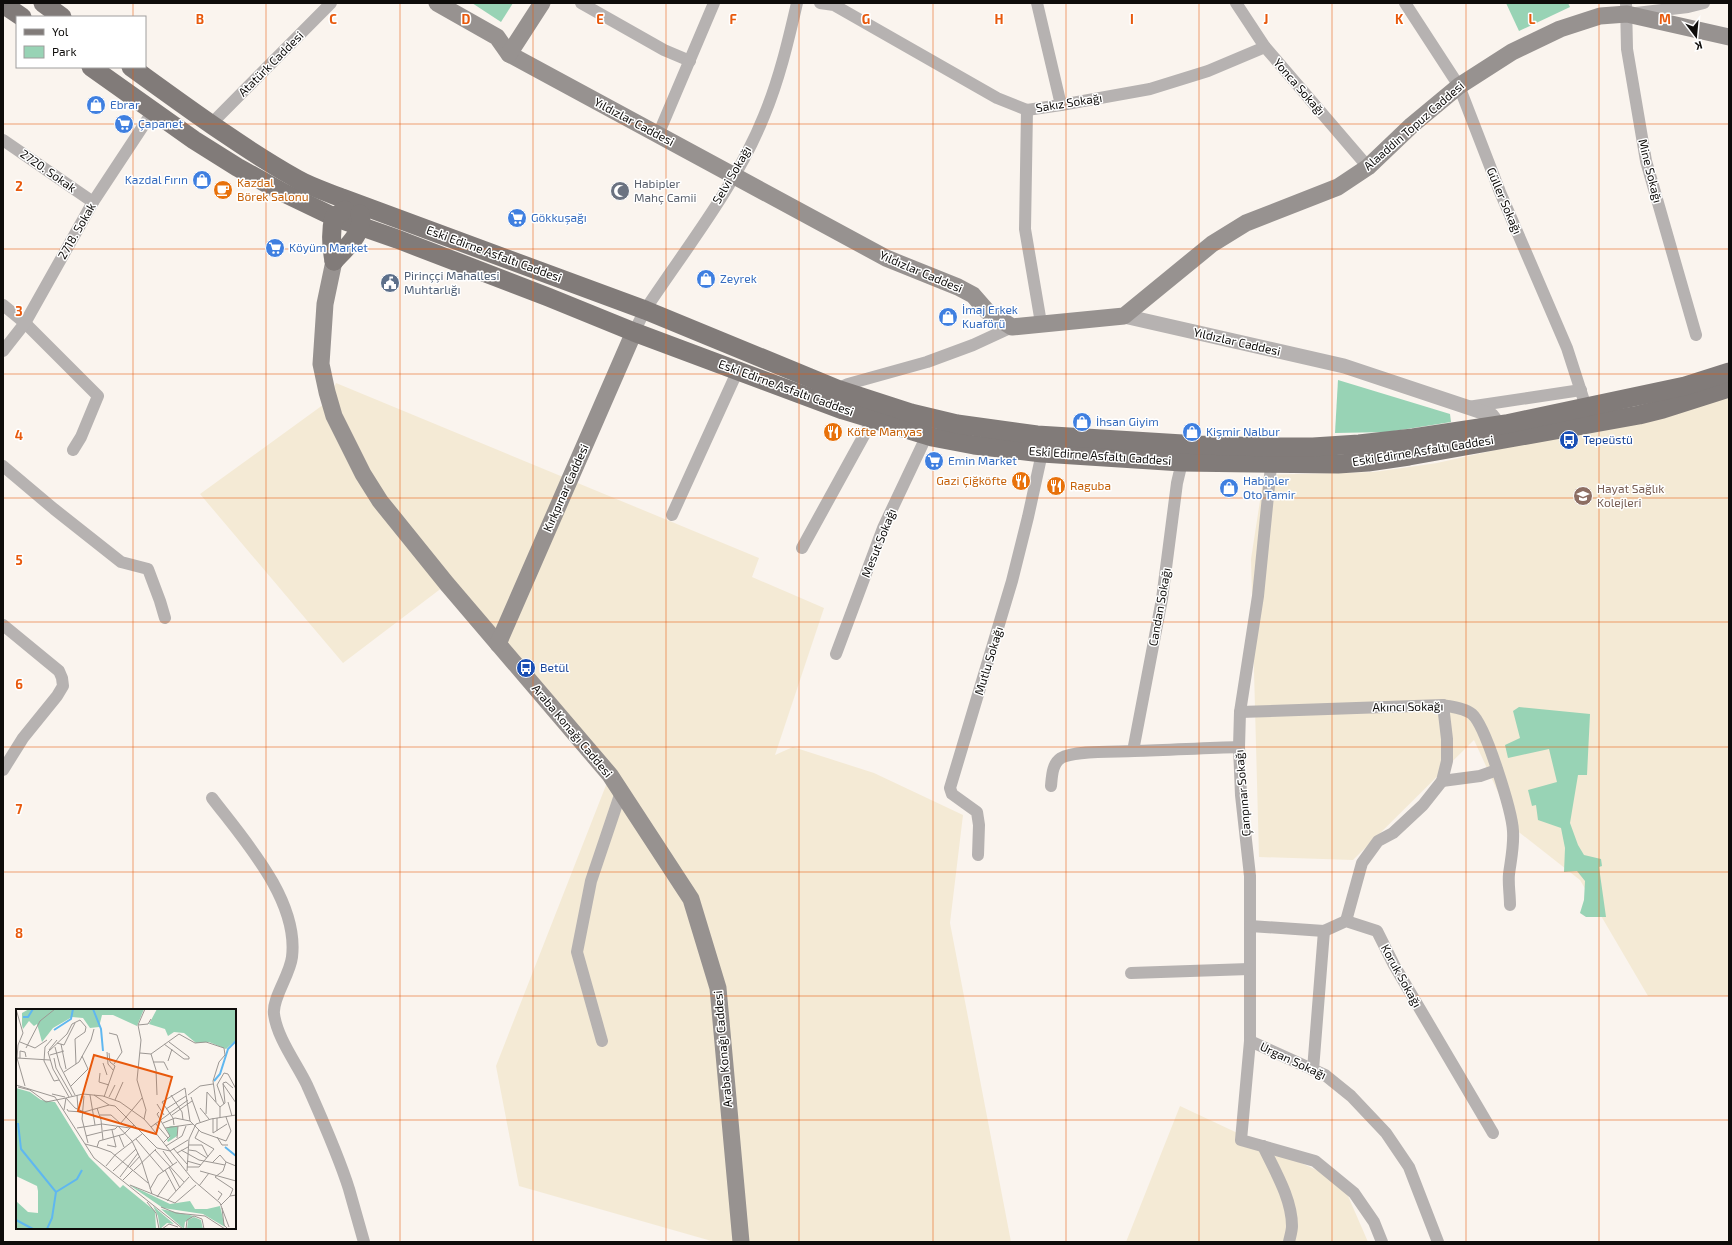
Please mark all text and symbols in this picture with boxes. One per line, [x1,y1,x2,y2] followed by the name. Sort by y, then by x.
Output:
[196,11,204,27] text: B
[329,11,337,27] text: C
[462,11,471,27] text: D
[596,11,604,27] text: E
[729,11,737,27] text: F
[862,11,870,27] text: G
[995,11,1004,27] text: H
[1130,11,1134,27] text: I
[1264,11,1268,27] text: J
[1395,11,1404,27] text: K
[1529,11,1536,27] text: L
[1659,11,1671,27] text: M
[16,16,146,68] legend
[1676,16,1716,56] north arrow
[52,24,69,38] text: Yol
[235,28,306,99] street label: Atatürk Caddesi
[1694,39,1704,53] text: K
[52,44,77,58] text: Park
[1271,55,1328,118] street label: Yonca Sokağı
[1360,78,1466,173] street label: Alaaddin Topuz Caddesi
[1035,90,1103,114] street label: Sakız Sokağı
[85,94,107,116] shop icon: Ebrar
[592,94,677,148] street label: Yıldızlar Caddesi
[110,97,140,111] place label: Ebrar
[113,113,135,135] supermarket icon: Çapanet
[138,116,183,131] place label: Çapanet
[1636,137,1666,204] street label: Mine Sokağı
[709,143,753,206] street label: Selvi Sokağı
[17,147,79,195] street label: 2720. Sokak
[1485,165,1525,236] street label: Güller Sokağı
[191,169,213,191] shop icon: Kazdal Fırın
[125,172,188,186] place label: Kazdal Fırın
[237,175,309,203] place label: Kazdal Börek Salonu
[634,176,697,205] place label: Habipler Mahç Camii
[212,179,234,201] cafe icon: Kazdal Börek Salonu
[609,180,631,202] mosque icon: Habipler Mahç Camii
[54,200,98,261] street label: 2718. Sokak
[506,207,528,229] supermarket icon: Gökkuşağı
[531,210,587,225] place label: Gökkuşağı
[425,222,564,284] street label: Eski Edirne Asfaltı Caddesi
[264,237,286,259] supermarket icon: Köyüm Market
[289,240,368,254] place label: Köyüm Market
[878,247,965,295] street label: Yıldızlar Caddesi
[404,268,499,296] place label: Pirinççi Mahallesi Muhtarlığı
[695,268,717,290] shop icon: Zeyrek
[720,271,757,285] place label: Zeyrek
[379,272,401,294] public building icon: Pirinççi Mahallesi Muhtarlığı
[962,302,1018,330] place label: İmaj Erkek Kuaförü
[15,303,23,319] text: 3
[937,306,959,328] shop icon: İmaj Erkek Kuaförü
[1192,324,1282,358] street label: Yıldızlar Caddesi
[717,356,856,418] street label: Eski Edirne Asfaltı Caddesi
[1071,411,1093,433] shop icon: İhsan Giyim
[1096,414,1159,428] place label: İhsan Giyim
[822,421,844,443] restaurant icon: Köfte Manyas
[1181,421,1203,443] shop icon: Kişmir Nalbur
[847,424,922,438] place label: Köfte Manyas
[1206,424,1280,439] place label: Kişmir Nalbur
[15,427,23,443] text: 4
[1558,429,1580,451] bus stop icon: Tepeüstü
[1351,432,1495,468] street label: Eski Edirne Asfaltı Caddesi
[1583,432,1633,446] place label: Tepeüstü
[539,442,591,534] street label: Kırkpınar Caddesi
[1028,443,1172,467] street label: Eski Edirne Asfaltı Caddesi
[923,450,945,472] supermarket icon: Emin Market
[948,453,1017,467] place label: Emin Market
[1010,470,1032,492] restaurant icon: Gazi Çiğköfte
[936,473,1007,488] place label: Gazi Çiğköfte
[1243,473,1296,501] place label: Habipler Oto Tamir
[1045,475,1067,497] restaurant icon: Raguba
[1218,477,1240,499] shop icon: Habipler Oto Tamir
[1070,478,1111,492] place label: Raguba
[1597,481,1664,510] place label: Hayat Sağlık Kolejleri
[1572,485,1594,507] school or university icon: Hayat Sağlık Kolejleri
[858,506,898,579] street label: Mesut Sokağı
[15,552,23,568] text: 5
[1145,566,1173,647] street label: Candan Sokağı
[971,625,1005,697] street label: Mutlu Sokağı
[515,657,537,679] bus stop icon: Betül
[540,660,569,674] place label: Betül
[15,676,23,692] text: 6
[530,681,616,780] street label: Araba Konağı Caddesi
[1372,698,1444,714] street label: Akıncı Sokağı
[1231,749,1254,837] street label: Çanpınar Sokağı
[16,801,23,817] text: 7
[15,925,23,941] text: 8
[1379,942,1425,1010] street label: Koruk Sokağı
[710,990,734,1108] street label: Araba Konağı Caddesi
[16,1009,236,1229] inset map
[1258,1039,1329,1082] street label: Urgan Sokağı

